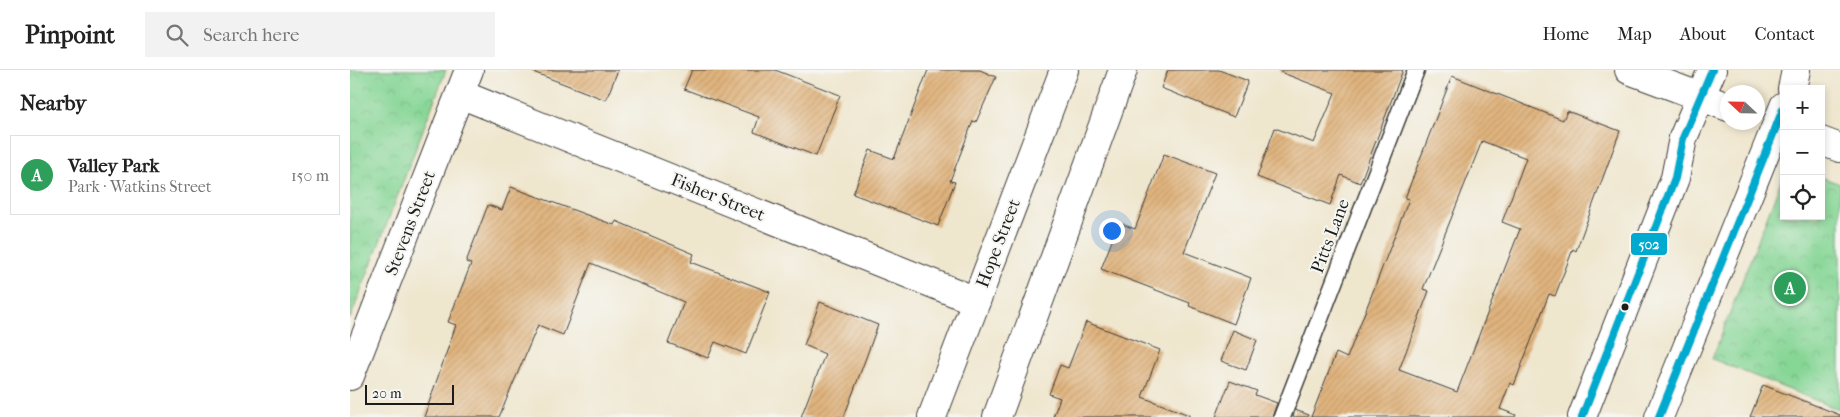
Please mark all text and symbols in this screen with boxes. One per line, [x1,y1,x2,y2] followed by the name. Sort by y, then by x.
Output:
[145,12,495,57] search box
[25,21,115,49] text: Pinpoint
[163,21,191,49] icon: search
[203,24,299,46] text: Search here
[1542,24,1589,45] text: Home
[1617,24,1652,45] text: Map
[1680,24,1726,45] text: About
[1754,24,1815,45] text: Contact
[1720,85,1765,130] north arrow
[1780,85,1825,220] map controls
[1780,85,1825,130] button: +
[20,91,86,115] text: Nearby
[1780,130,1825,175] button: −
[68,155,159,177] text: Valley Park
[32,166,42,185] text: A
[291,166,329,185] text: 150 m
[381,167,440,279] street label: Stevens Street
[668,169,768,226] street label: Fisher Street
[1780,175,1825,220] button: locate
[68,177,211,196] text: Park · Watkins Street
[972,195,1025,290] street label: Hope Street
[1307,196,1354,276] street label: Pitts Lane
[1099,218,1125,244] your location
[1630,232,1668,256] line badge: 502
[1639,236,1659,253] text: 502
[1774,269,1806,307] pin: A
[1620,302,1630,312] unlabelled marker
[365,382,454,405] scale bar
[372,385,402,402] text: 20 m

